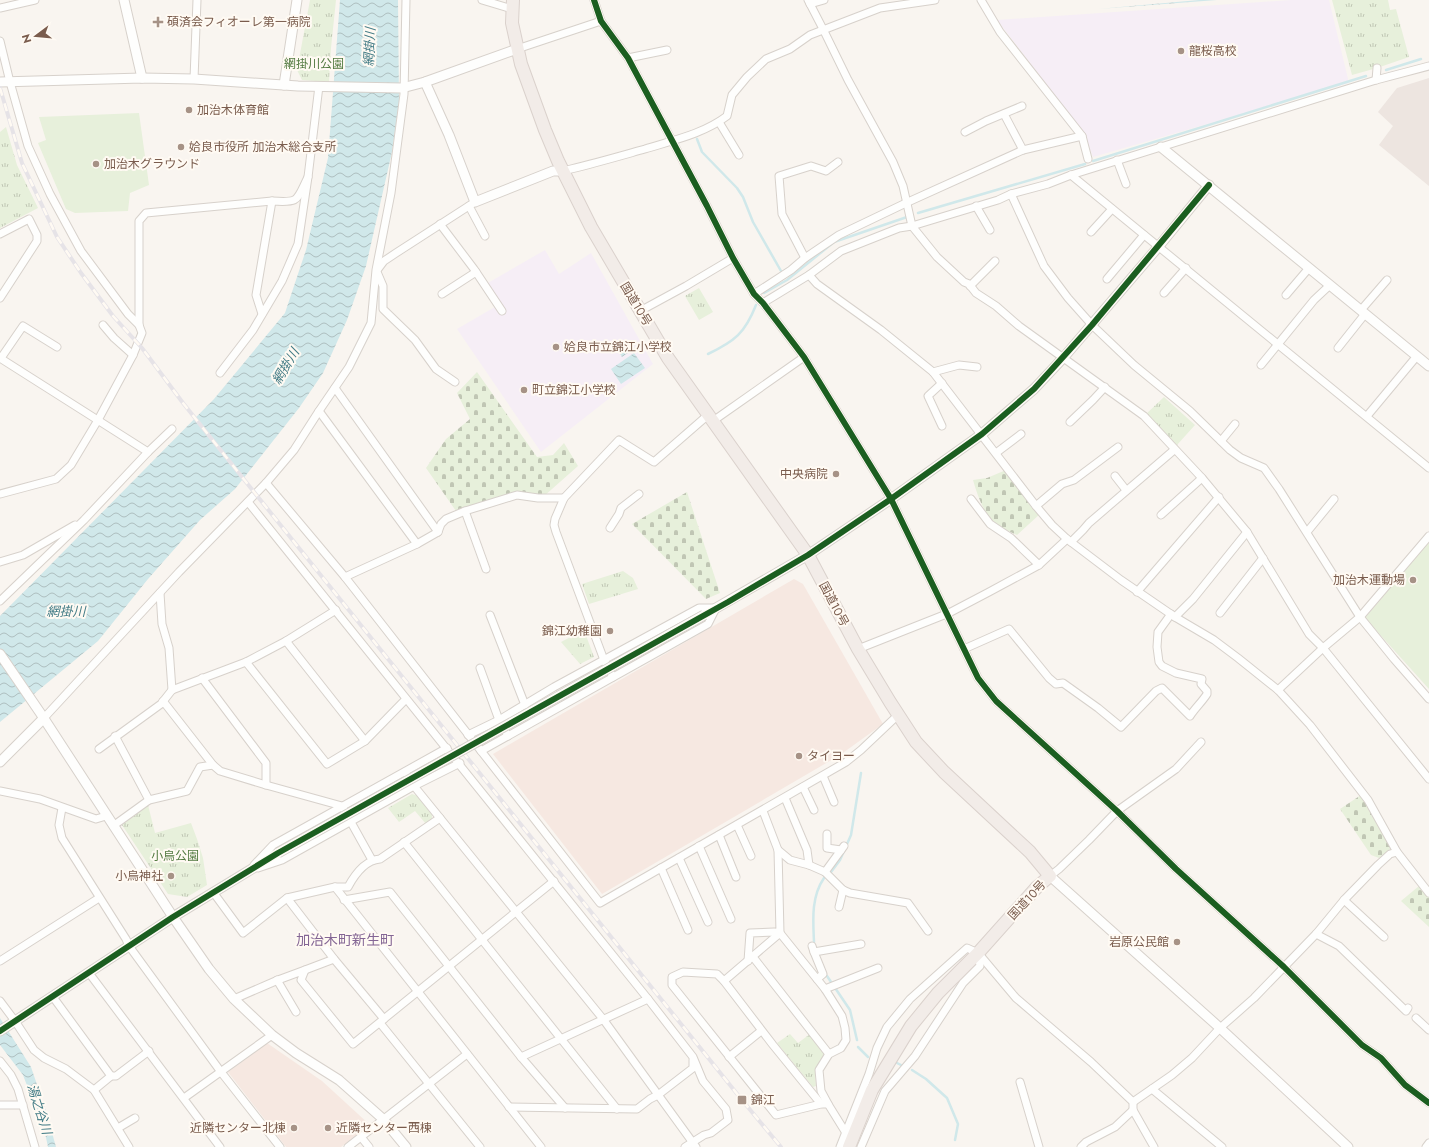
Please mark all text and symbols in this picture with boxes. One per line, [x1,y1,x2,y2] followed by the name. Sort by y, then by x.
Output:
[167,13,311,31] place label: 碩済会フィオーレ第一病院
[16,16,56,56] north arrow
[152,16,164,28] marker: 碩済会フィオーレ第一病院
[359,25,380,67] water label: 網掛川
[17,32,35,45] text: N
[1189,42,1237,60] place label: 龍桜高校
[1176,46,1186,56] marker: 龍桜高校
[284,55,344,73] park label: 網掛川公園
[197,101,269,119] place label: 加治木体育館
[184,105,194,115] marker: 加治木体育館
[189,138,337,156] place label: 姶良市役所 加治木総合支所
[176,142,186,152] marker: 姶良市役所 加治木総合支所
[104,155,200,173] place label: 加治木グラウンド
[91,159,101,169] marker: 加治木グラウンド
[616,279,656,329] street label: 国道10号
[564,338,672,356] place label: 姶良市立錦江小学校
[551,342,561,352] marker: 姶良市立錦江小学校
[267,343,305,388] water label: 網掛川
[532,381,616,399] place label: 町立錦江小学校
[519,385,529,395] marker: 町立錦江小学校
[780,465,828,483] place label: 中央病院
[831,469,841,479] marker: 中央病院
[1333,571,1405,589] place label: 加治木運動場
[1408,575,1418,585] marker: 加治木運動場
[815,578,853,630] street label: 国道10号
[46,602,87,621] water label: 網掛川
[542,622,602,640] place label: 錦江幼稚園
[605,626,615,636] marker: 錦江幼稚園
[807,747,855,765] place label: タイヨー
[794,751,804,761] marker: タイヨー
[151,847,199,865] park label: 小烏公園
[115,867,163,885] place label: 小烏神社
[166,871,176,881] marker: 小烏神社
[1004,876,1050,924] street label: 国道10号
[296,930,394,950] district label: 加治木町新生町
[1109,933,1169,951] place label: 岩原公民館
[1172,937,1182,947] marker: 岩原公民館
[22,1081,57,1139] water label: 湯之谷川
[751,1091,775,1109] place label: 錦江
[736,1094,748,1106] marker: 錦江
[190,1119,286,1137] place label: 近隣センター北棟
[336,1119,432,1137] place label: 近隣センター西棟
[289,1123,299,1133] marker: 近隣センター北棟
[323,1123,333,1133] marker: 近隣センター西棟

